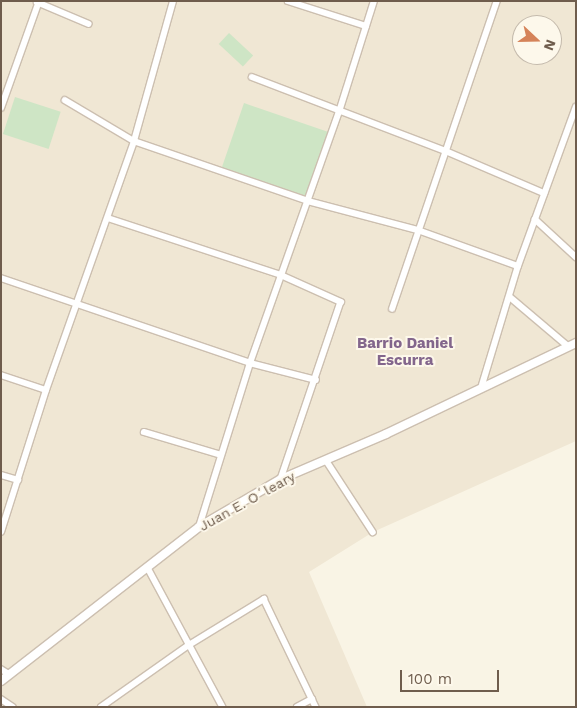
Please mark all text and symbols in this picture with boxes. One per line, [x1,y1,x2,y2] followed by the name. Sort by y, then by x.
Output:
[512,15,562,65] north arrow
[541,37,559,53] text: N
[357,334,453,369] district label: Barrio Daniel Escurra
[196,468,298,534] street label: Juan E. O´leary
[402,660,501,692] scale bar
[408,670,452,688] text: 100 m

